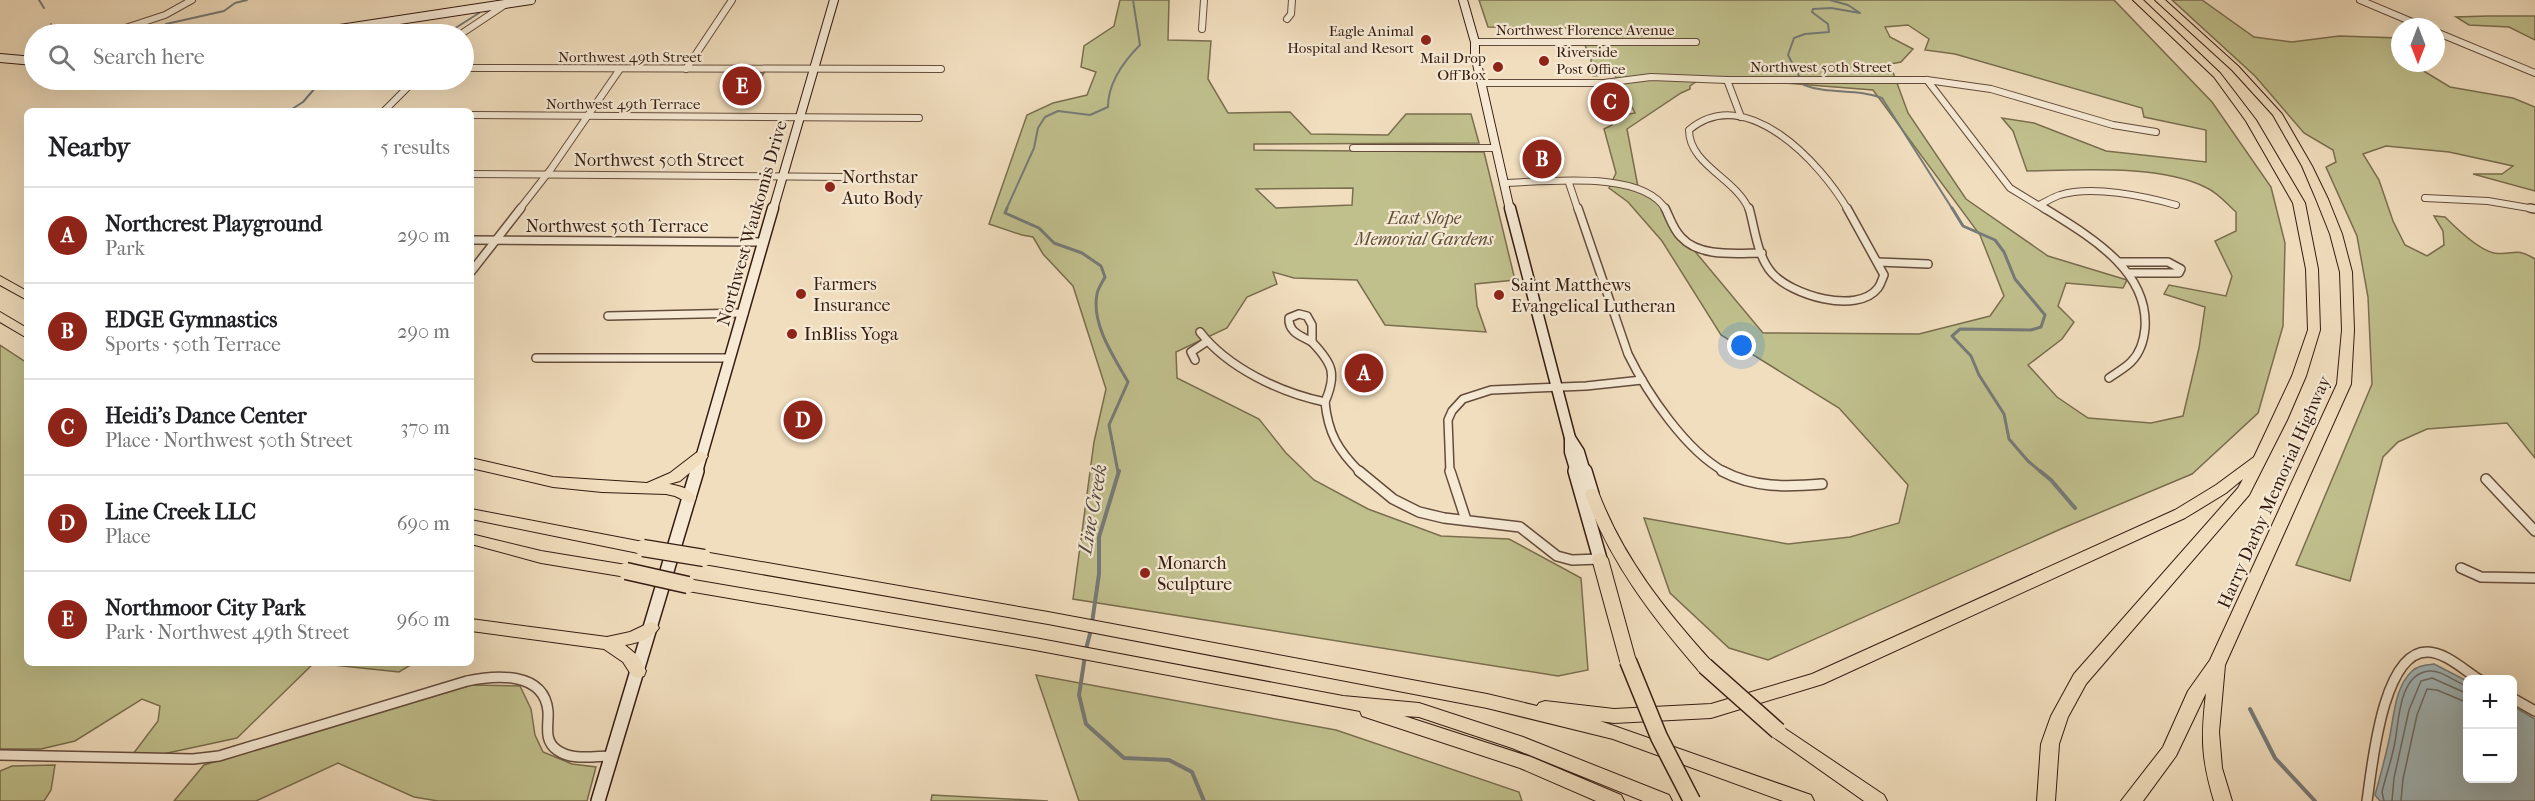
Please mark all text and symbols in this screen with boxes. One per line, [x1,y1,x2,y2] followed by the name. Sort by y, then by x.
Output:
[2391,18,2445,72] north arrow
[1496,21,1675,39] street label: Northwest Florence Avenue
[1287,22,1415,57] place label: Eagle Animal Hospital and Resort
[24,24,474,90] search box
[1419,33,1433,47] marker: Eagle Animal Hospital and Resort
[45,41,78,74] icon: search
[1556,43,1626,78] place label: Riverside Post Office
[93,44,205,70] text: Search here
[558,48,703,66] street label: Northwest 49th Street
[1420,49,1486,84] place label: Mail Drop Off Box
[1537,54,1551,68] marker: Riverside Post Office
[1750,58,1893,76] street label: Northwest 50th Street
[1491,60,1505,74] marker: Mail Drop Off Box
[722,64,762,109] pin: E
[1590,80,1630,124] pin: C
[546,95,701,113] street label: Northwest 49th Terrace
[713,118,792,328] street label: Northwest Waukomis Drive
[48,132,130,163] text: Nearby
[380,136,450,159] text: 5 results
[1522,136,1562,182] pin: B
[574,150,745,171] street label: Northwest 50th Street
[841,167,924,209] place label: Northstar Auto Body
[823,180,837,194] marker: Northstar Auto Body
[1353,208,1494,250] park label: East Slope Memorial Gardens
[105,211,322,237] text: Northcrest Playground
[525,216,709,237] street label: Northwest 50th Terrace
[61,224,74,247] text: A
[397,224,450,247] text: 290 m
[105,237,145,260] text: Park
[813,274,891,316] place label: Farmers Insurance
[1511,275,1676,317] place label: Saint Matthews Evangelical Lutheran
[794,287,808,301] marker: Farmers Insurance
[1492,288,1506,302] marker: Saint Matthews Evangelical Lutheran
[105,307,277,333] text: EDGE Gymnastics
[61,320,74,343] text: B
[397,320,450,343] text: 290 m
[804,324,899,345] place label: InBliss Yoga
[785,327,799,341] marker: InBliss Yoga
[1727,331,1756,360] your location
[105,333,281,356] text: Sports · 50th Terrace
[1344,350,1384,395] pin: A
[2214,371,2336,612] street label: Harry Darby Memorial Highway
[784,398,822,442] pin: D
[105,403,307,429] text: Heidi's Dance Center
[61,416,74,439] text: C
[400,416,450,439] text: 370 m
[105,429,353,452] text: Place · Northwest 50th Street
[1073,462,1112,558] water label: Line Creek
[105,499,256,525] text: Line Creek LLC
[60,512,75,535] text: D
[397,512,450,535] text: 690 m
[105,525,151,548] text: Place
[1157,553,1232,595] place label: Monarch Sculpture
[1138,566,1152,580] marker: Monarch Sculpture
[105,595,305,621] text: Northmoor City Park
[61,608,74,631] text: E
[397,608,450,631] text: 960 m
[105,621,350,644] text: Park · Northwest 49th Street
[2463,675,2517,783] map controls
[2463,675,2517,729] button: +
[2463,729,2517,783] button: −

